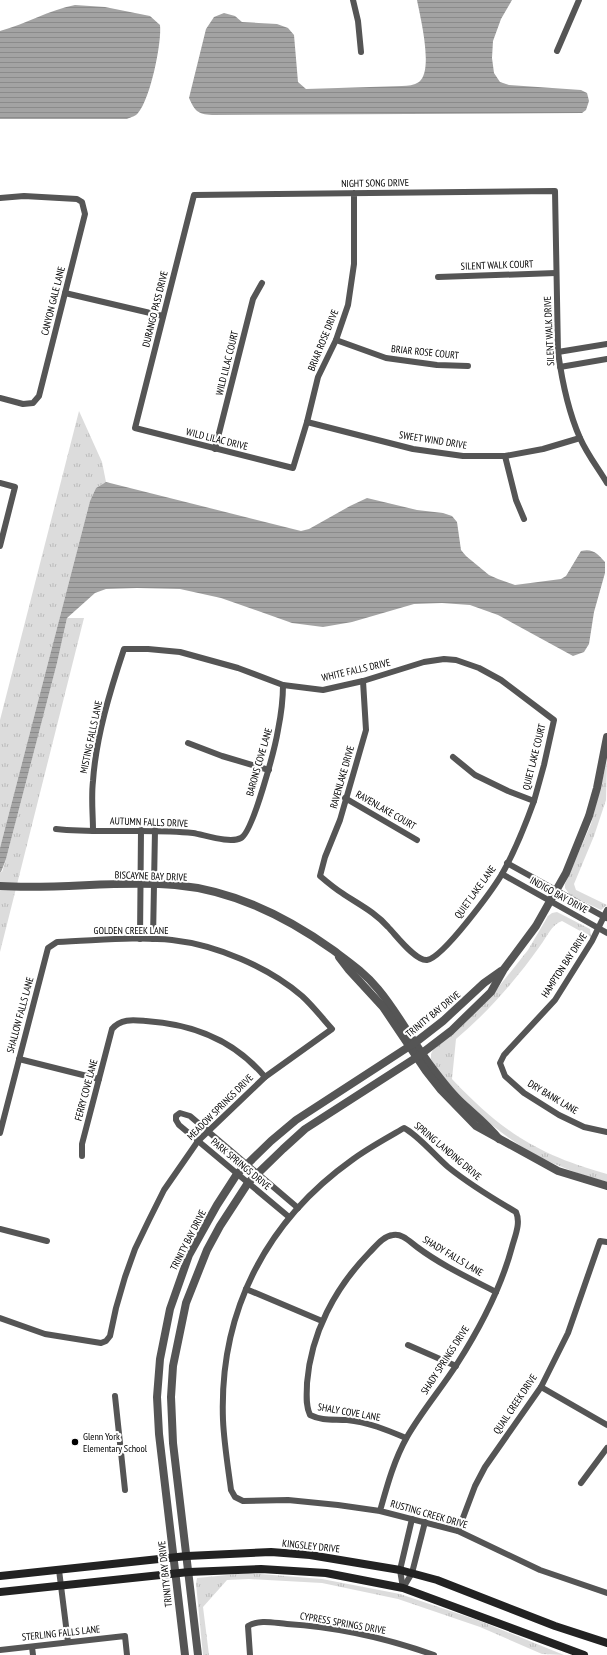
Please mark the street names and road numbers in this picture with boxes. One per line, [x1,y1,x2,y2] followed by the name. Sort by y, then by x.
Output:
[341,176,409,190] street label: NIGHT SONG DRIVE
[461,257,534,273] street label: SILENT WALK COURT
[38,265,68,337] street label: CANYON GALE LANE
[139,269,171,349] street label: DURANGO PASS DRIVE
[541,296,557,366] street label: SILENT WALK DRIVE
[305,307,341,373] street label: BRIAR ROSE DRIVE
[213,329,241,397] street label: WILD LILAC COURT
[390,342,460,362] street label: BRIAR ROSE COURT
[185,425,249,453] street label: WILD LILAC DRIVE
[398,428,468,452] street label: SWEET WIND DRIVE
[320,656,392,684] street label: WHITE FALLS DRIVE
[77,699,105,775] street label: MISTING FALLS LANE
[519,722,549,791] street label: QUIET LAKE COURT
[243,726,275,798] street label: BARONS COVE LANE
[327,744,357,810] street label: RAVENLAKE DRIVE
[354,788,419,833] street label: RAVENLAKE COURT
[110,814,188,830] street label: AUTUMN FALLS DRIVE
[451,863,499,921] street label: QUIET LAKE LANE
[114,868,188,884] street label: BISCAYNE BAY DRIVE
[528,874,590,916] street label: INDIGO BAY DRIVE
[94,924,168,937] street label: GOLDEN CREEK LANE
[538,930,590,1000] street label: HAMPTON BAY DRIVE
[4,976,36,1054] street label: SHALLOW FALLS LANE
[403,988,463,1040] street label: TRINITY BAY DRIVE
[72,1058,100,1122] street label: FERRY COVE LANE
[184,1071,256,1143] street label: MEADOW SPRINGS DRIVE
[526,1077,580,1117] street label: DRY BANK LANE
[412,1119,484,1183] street label: SPRING LANDING DRIVE
[208,1135,274,1193] street label: PARK SPRINGS DRIVE
[167,1207,209,1273] street label: TRINITY BAY DRIVE
[421,1233,485,1279] street label: SHADY FALLS LANE
[418,1323,472,1397] street label: SHADY SPRINGS DRIVE
[490,1371,540,1437] street label: QUAIL CREEK DRIVE
[317,1400,381,1424] street label: SHALY COVE LANE
[389,1497,469,1531] street label: RUSTING CREEK DRIVE
[281,1537,341,1555] street label: KINGSLEY DRIVE
[155,1540,175,1608] street label: TRINITY BAY DRIVE
[299,1609,387,1637] street label: CYPRESS SPRINGS DRIVE
[21,1622,101,1644] street label: STERLING FALLS LANE

